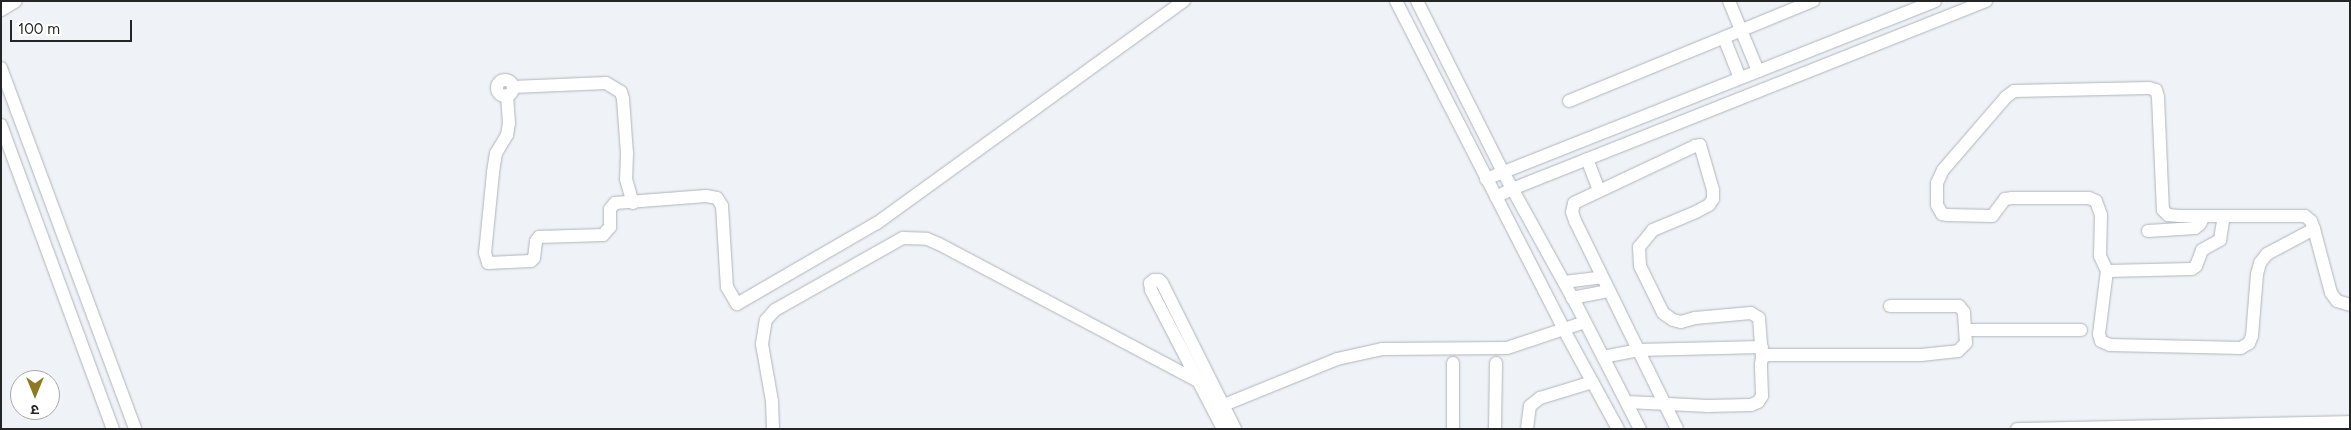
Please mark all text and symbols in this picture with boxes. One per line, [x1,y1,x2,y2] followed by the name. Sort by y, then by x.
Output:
[12,10,135,42] scale bar
[18,20,60,38] text: 100 m
[10,370,60,420] north arrow
[31,401,39,418] text: उ

